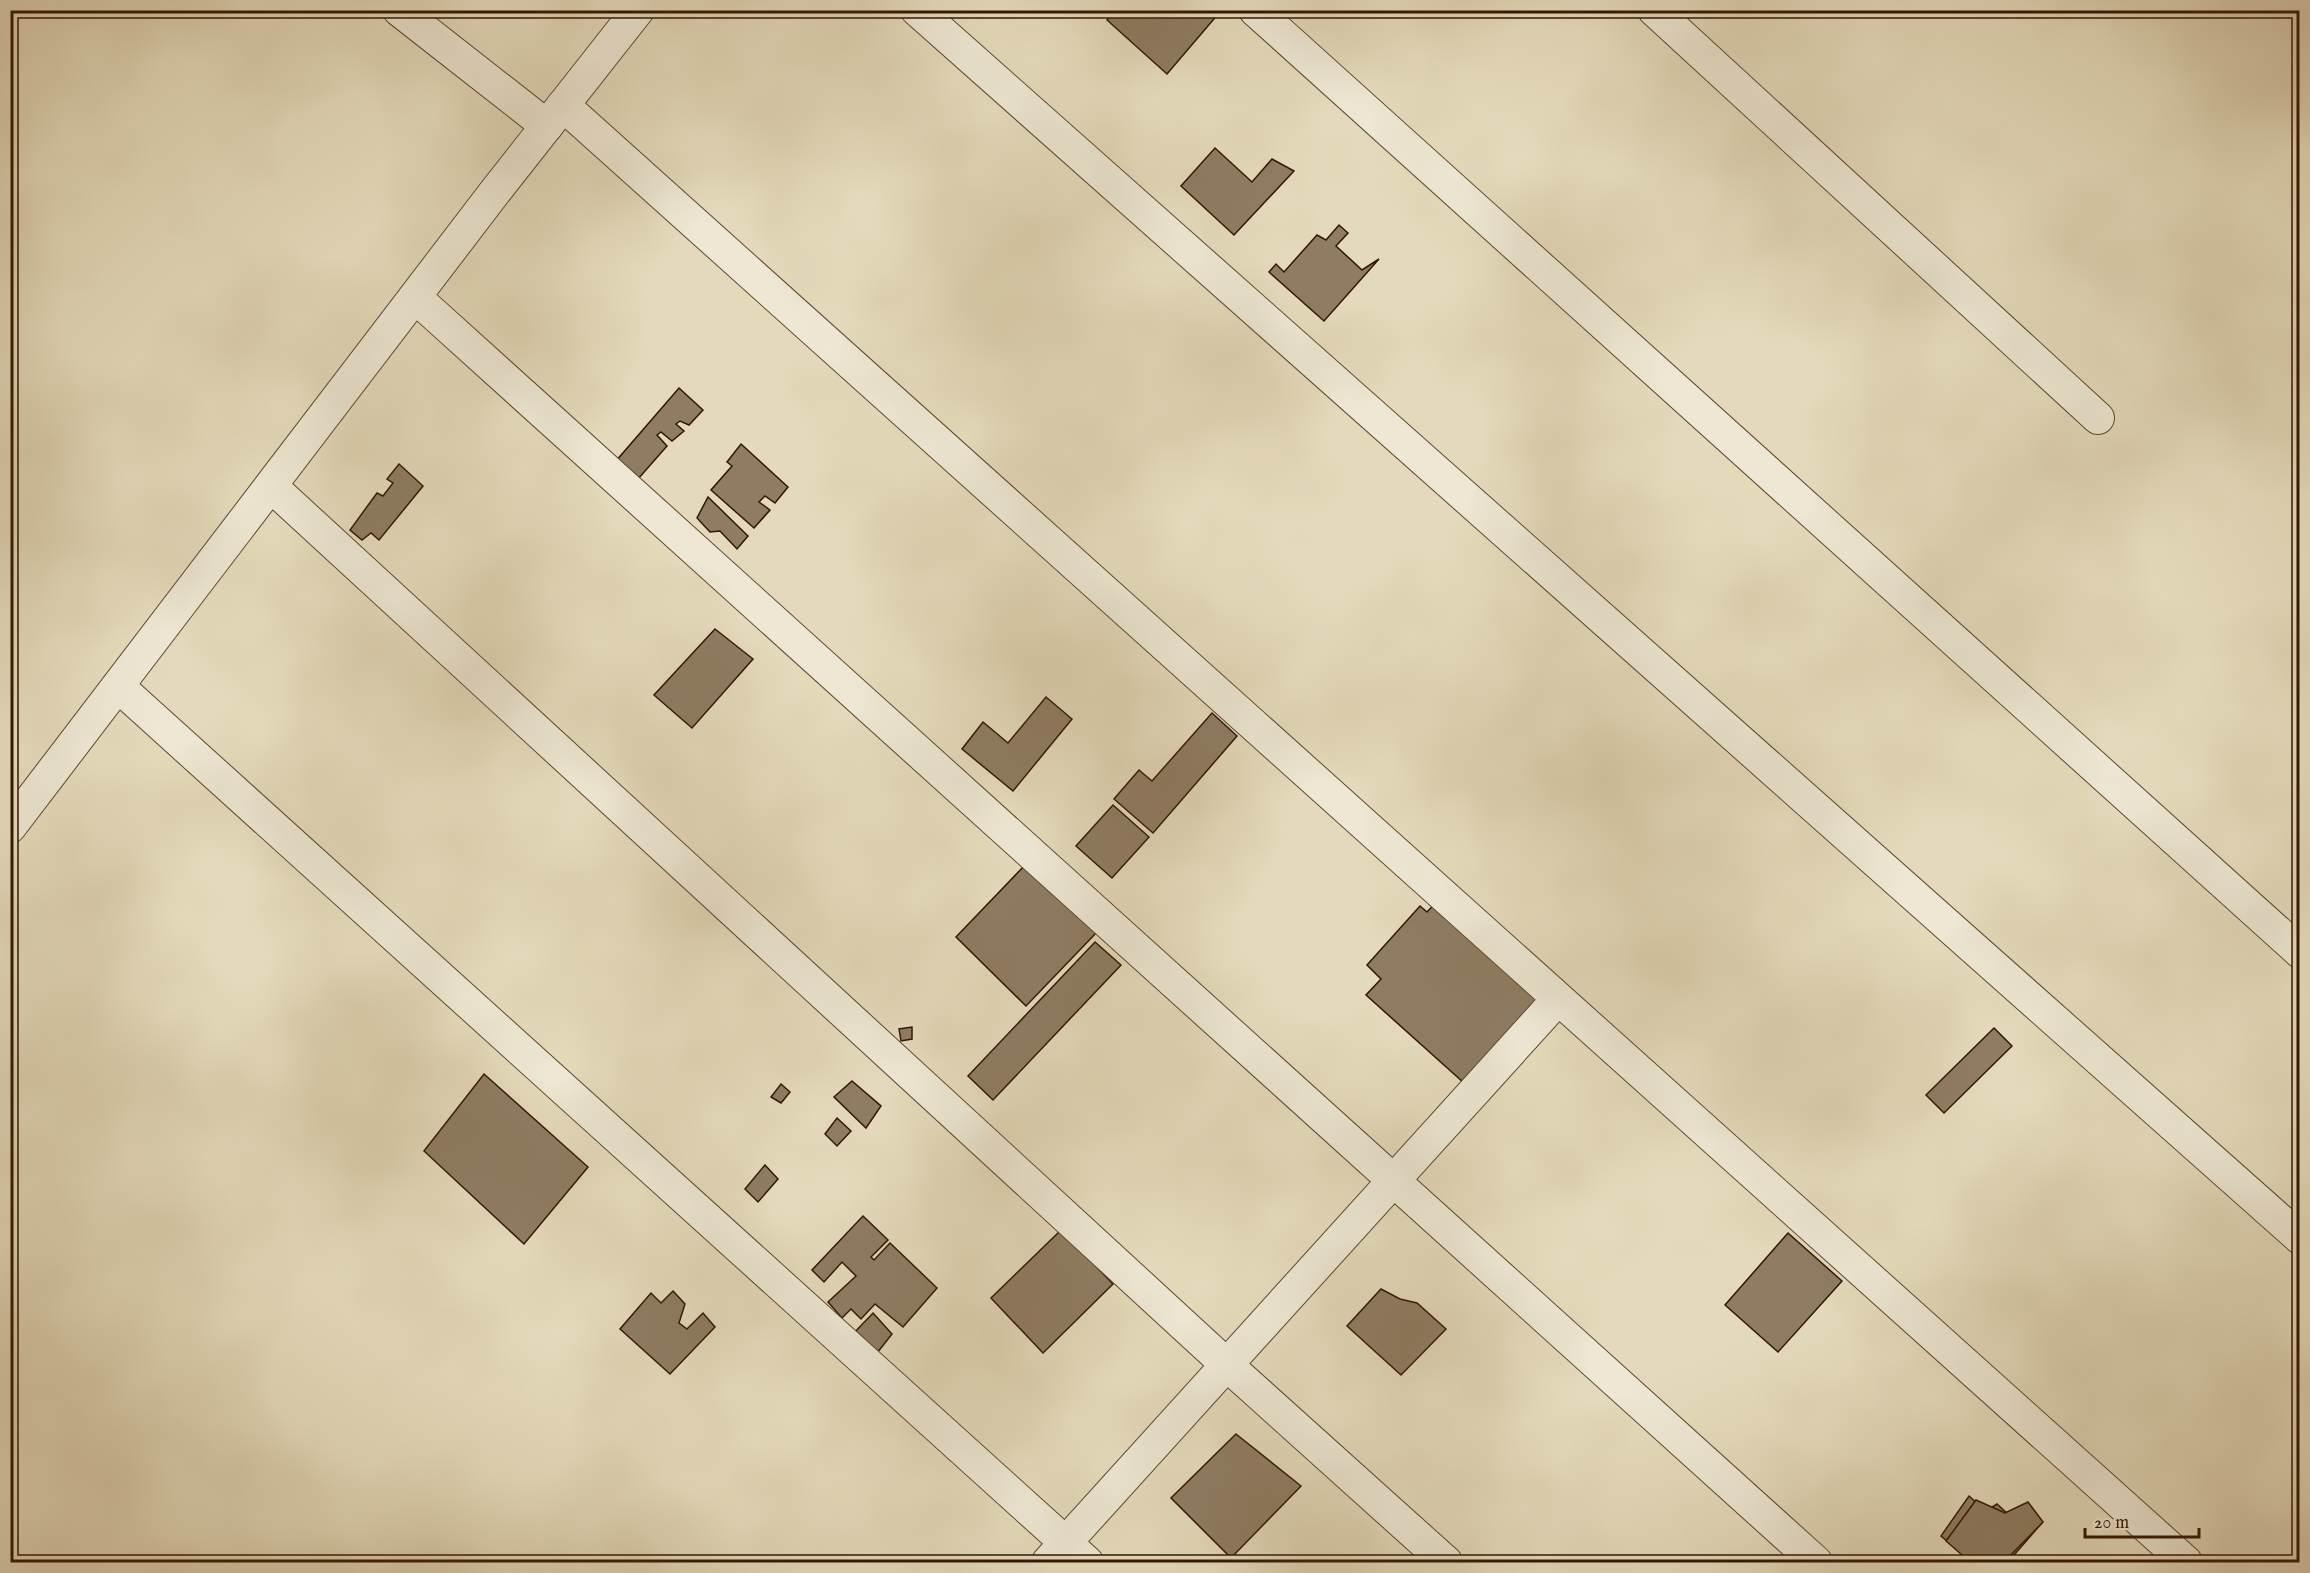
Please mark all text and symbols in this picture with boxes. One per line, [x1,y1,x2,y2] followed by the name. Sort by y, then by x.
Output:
[2085,1501,2199,1539] scale bar
[2094,1512,2129,1535] text: 20 m

